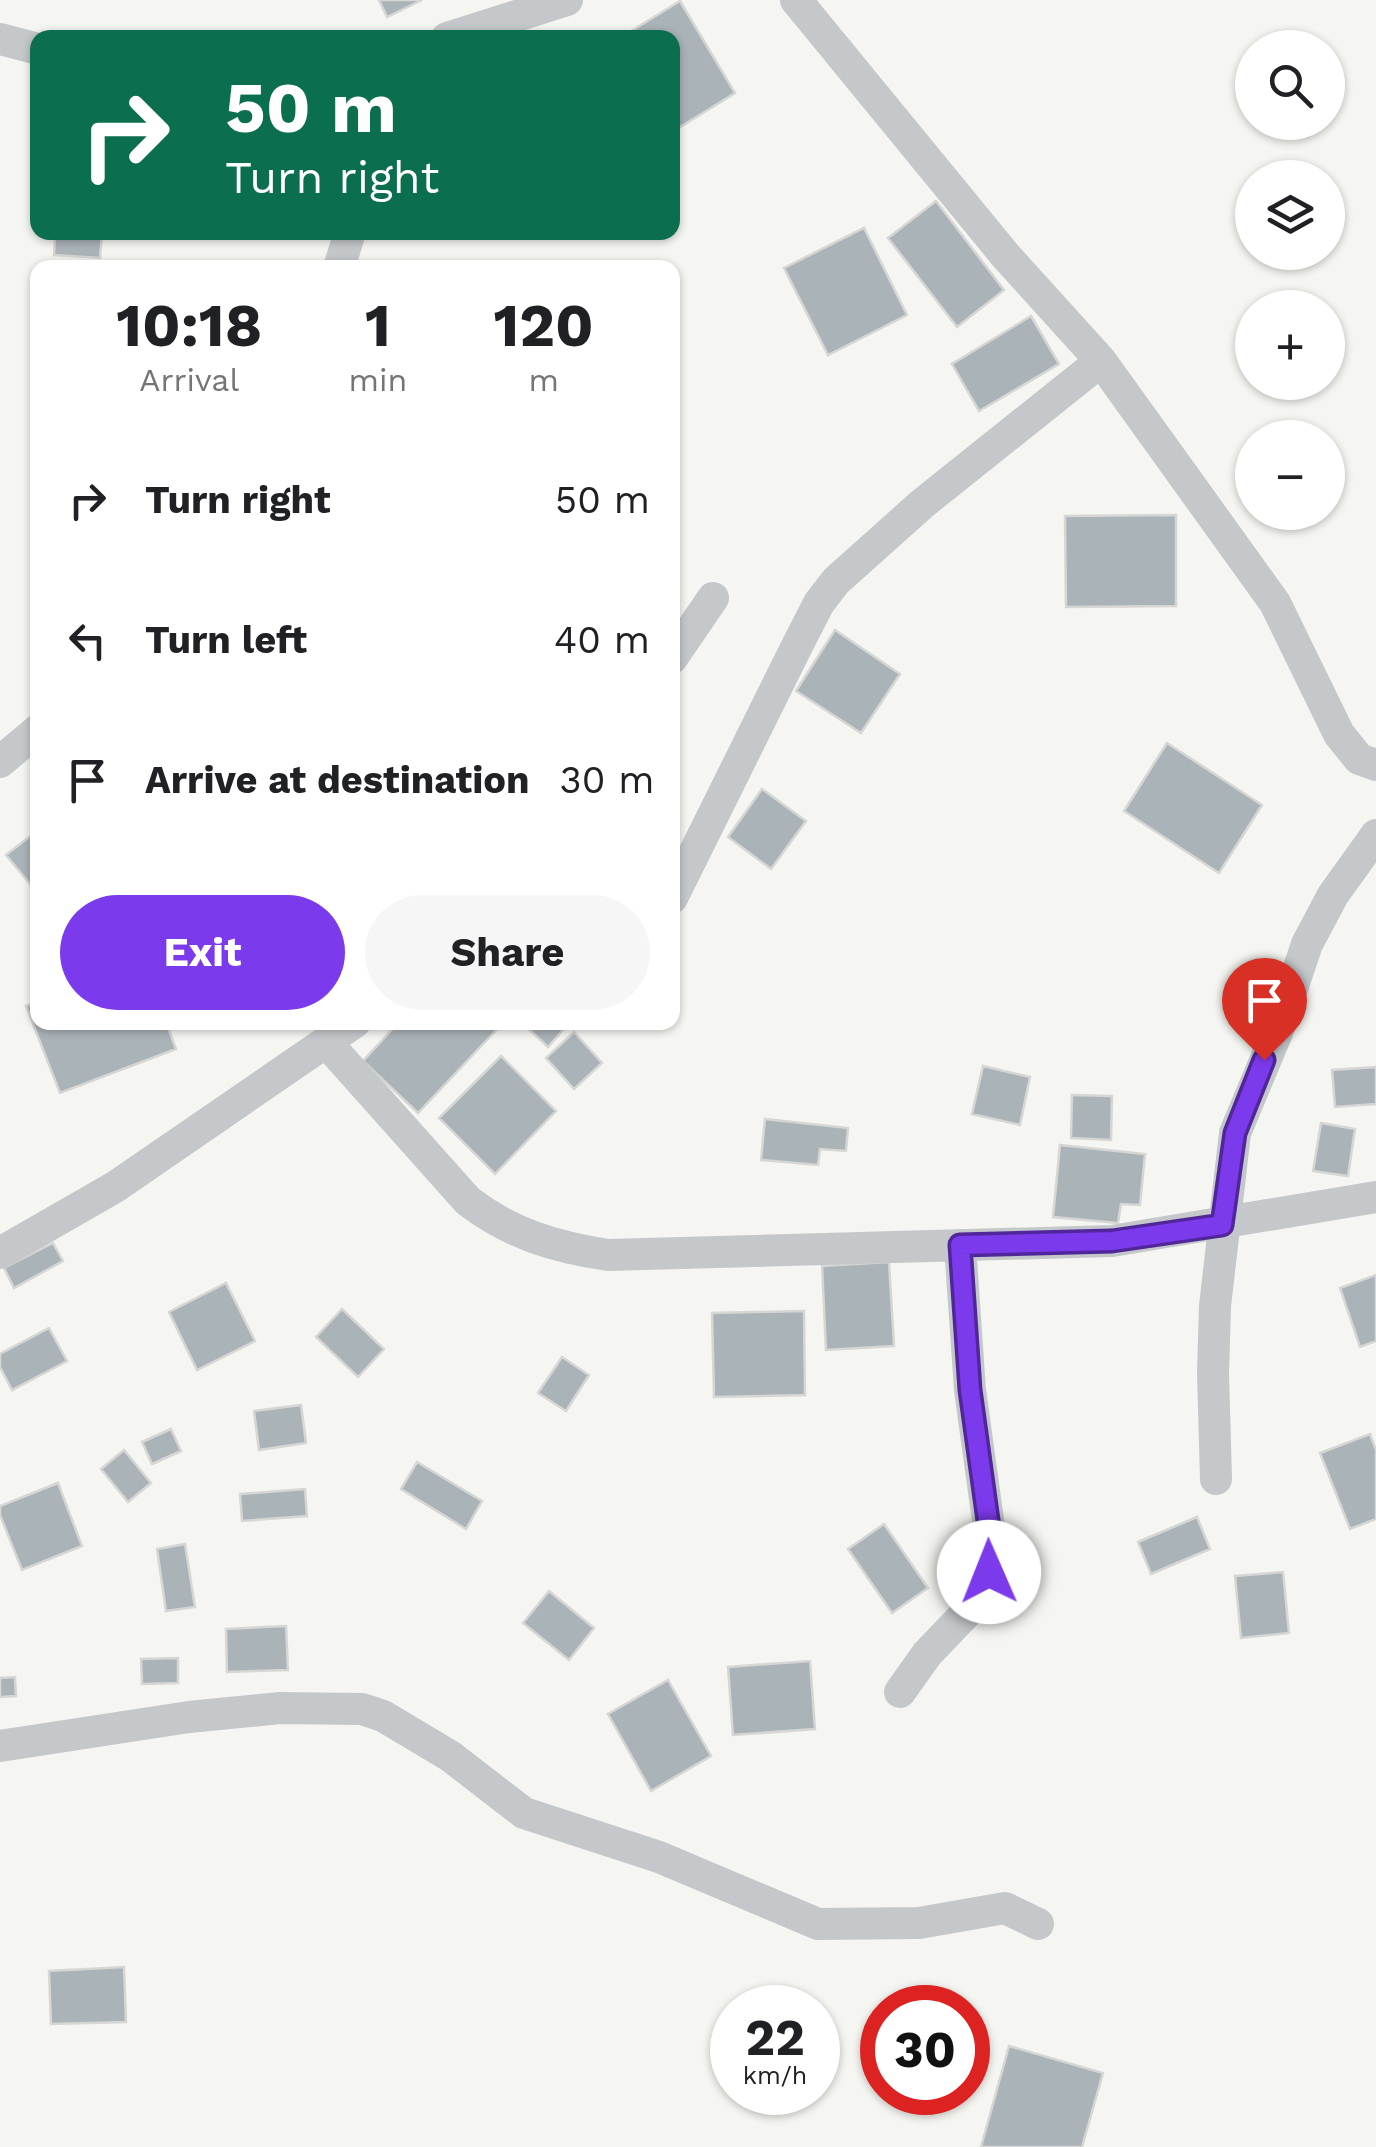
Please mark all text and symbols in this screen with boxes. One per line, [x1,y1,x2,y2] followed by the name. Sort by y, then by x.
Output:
[1235,30,1345,530] map controls
[1235,30,1345,140] button: search
[225,67,397,149] text: 50 m
[60,70,190,200] icon: right
[225,151,439,204] text: Turn right
[1235,160,1345,270] button: layers
[116,290,262,361] text: 10:18
[365,290,391,361] text: 1
[494,290,594,361] text: 120
[1235,290,1345,400] button: +
[139,361,239,399] text: Arrival
[348,361,407,399] text: min
[528,361,559,399] text: m
[1235,420,1345,530] button: −
[60,473,115,528] icon: right
[145,478,331,522] text: Turn right
[555,478,650,522] text: 50 m
[60,613,115,668] icon: left
[145,618,307,662] text: Turn left
[554,618,650,662] text: 40 m
[60,753,115,808] icon: arrive
[145,758,530,802] text: Arrive at destination
[560,758,655,802] text: 30 m
[60,895,345,1010] button: Exit
[365,895,650,1010] button: Share
[1222,958,1307,1061] pin
[1237,973,1292,1028] icon: arrive
[937,1520,1041,1624] position arrow
[860,1985,990,2115] speed limit sign: 30
[745,2008,805,2067] text: 22
[743,2061,807,2090] text: km/h

